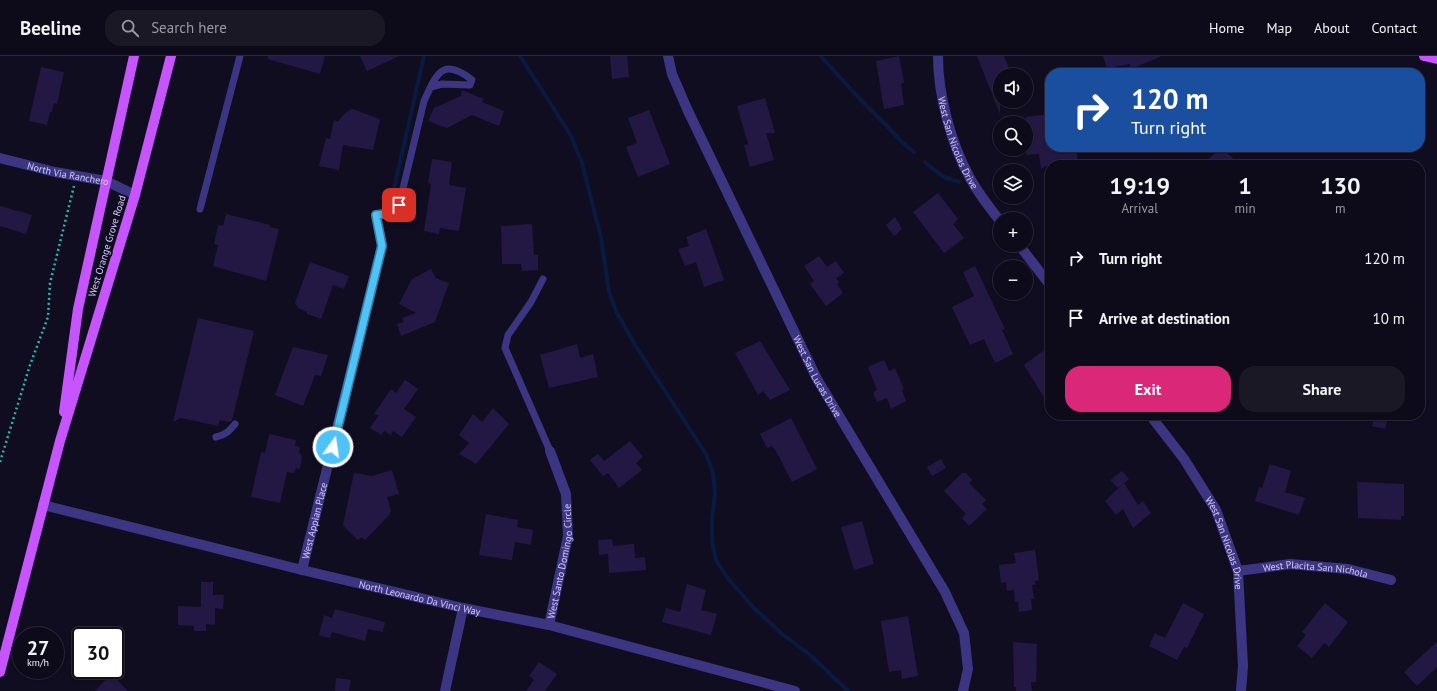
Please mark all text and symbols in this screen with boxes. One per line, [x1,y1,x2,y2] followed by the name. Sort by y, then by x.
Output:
[105,10,385,46] search box
[20,16,81,40] text: Beeline
[119,17,141,39] icon: search
[151,18,227,37] text: Search here
[1209,19,1244,37] text: Home
[1266,19,1292,37] text: Map
[1314,19,1350,37] text: About
[1372,19,1417,37] text: Contact
[993,68,1033,300] map controls
[993,68,1033,108] button: sound
[1131,80,1208,117] text: 120 m
[1065,84,1117,136] icon: right
[936,95,981,191] street label: West San Nicolas Drive
[993,116,1033,156] button: search
[1131,116,1206,139] text: Turn right
[26,159,112,188] street label: North Via Ranchero
[993,164,1033,204] button: layers
[1109,170,1170,201] text: 19:19
[1238,170,1252,201] text: 1
[1320,170,1361,201] text: 130
[382,188,416,222] pin
[85,194,129,298] street label: West Orange Grove Road
[388,194,410,216] icon: arrive
[1122,200,1158,217] text: Arrival
[1234,200,1256,217] text: min
[1335,200,1346,217] text: m
[993,212,1033,252] button: +
[1065,247,1087,269] icon: right
[1099,249,1162,268] text: Turn right
[1364,249,1405,268] text: 120 m
[993,260,1033,300] button: −
[1065,307,1087,329] icon: arrive
[1099,309,1230,328] text: Arrive at destination
[1372,309,1405,328] text: 10 m
[790,333,845,419] street label: West San Lucas Drive
[1065,366,1231,412] button: Exit
[1239,366,1405,412] button: Share
[312,426,354,468] position arrow
[299,481,330,560] street label: West Appian Place
[1203,494,1245,590] street label: West San Nicolas Drive
[544,504,575,620] street label: West Santo Domingo Circle
[1262,557,1369,580] street label: West Placita San Nichola
[358,577,482,618] street label: North Leonardo Da Vinci Way
[72,627,124,679] speed limit sign: 30
[27,635,49,661] text: 27
[27,656,49,669] text: km/h

